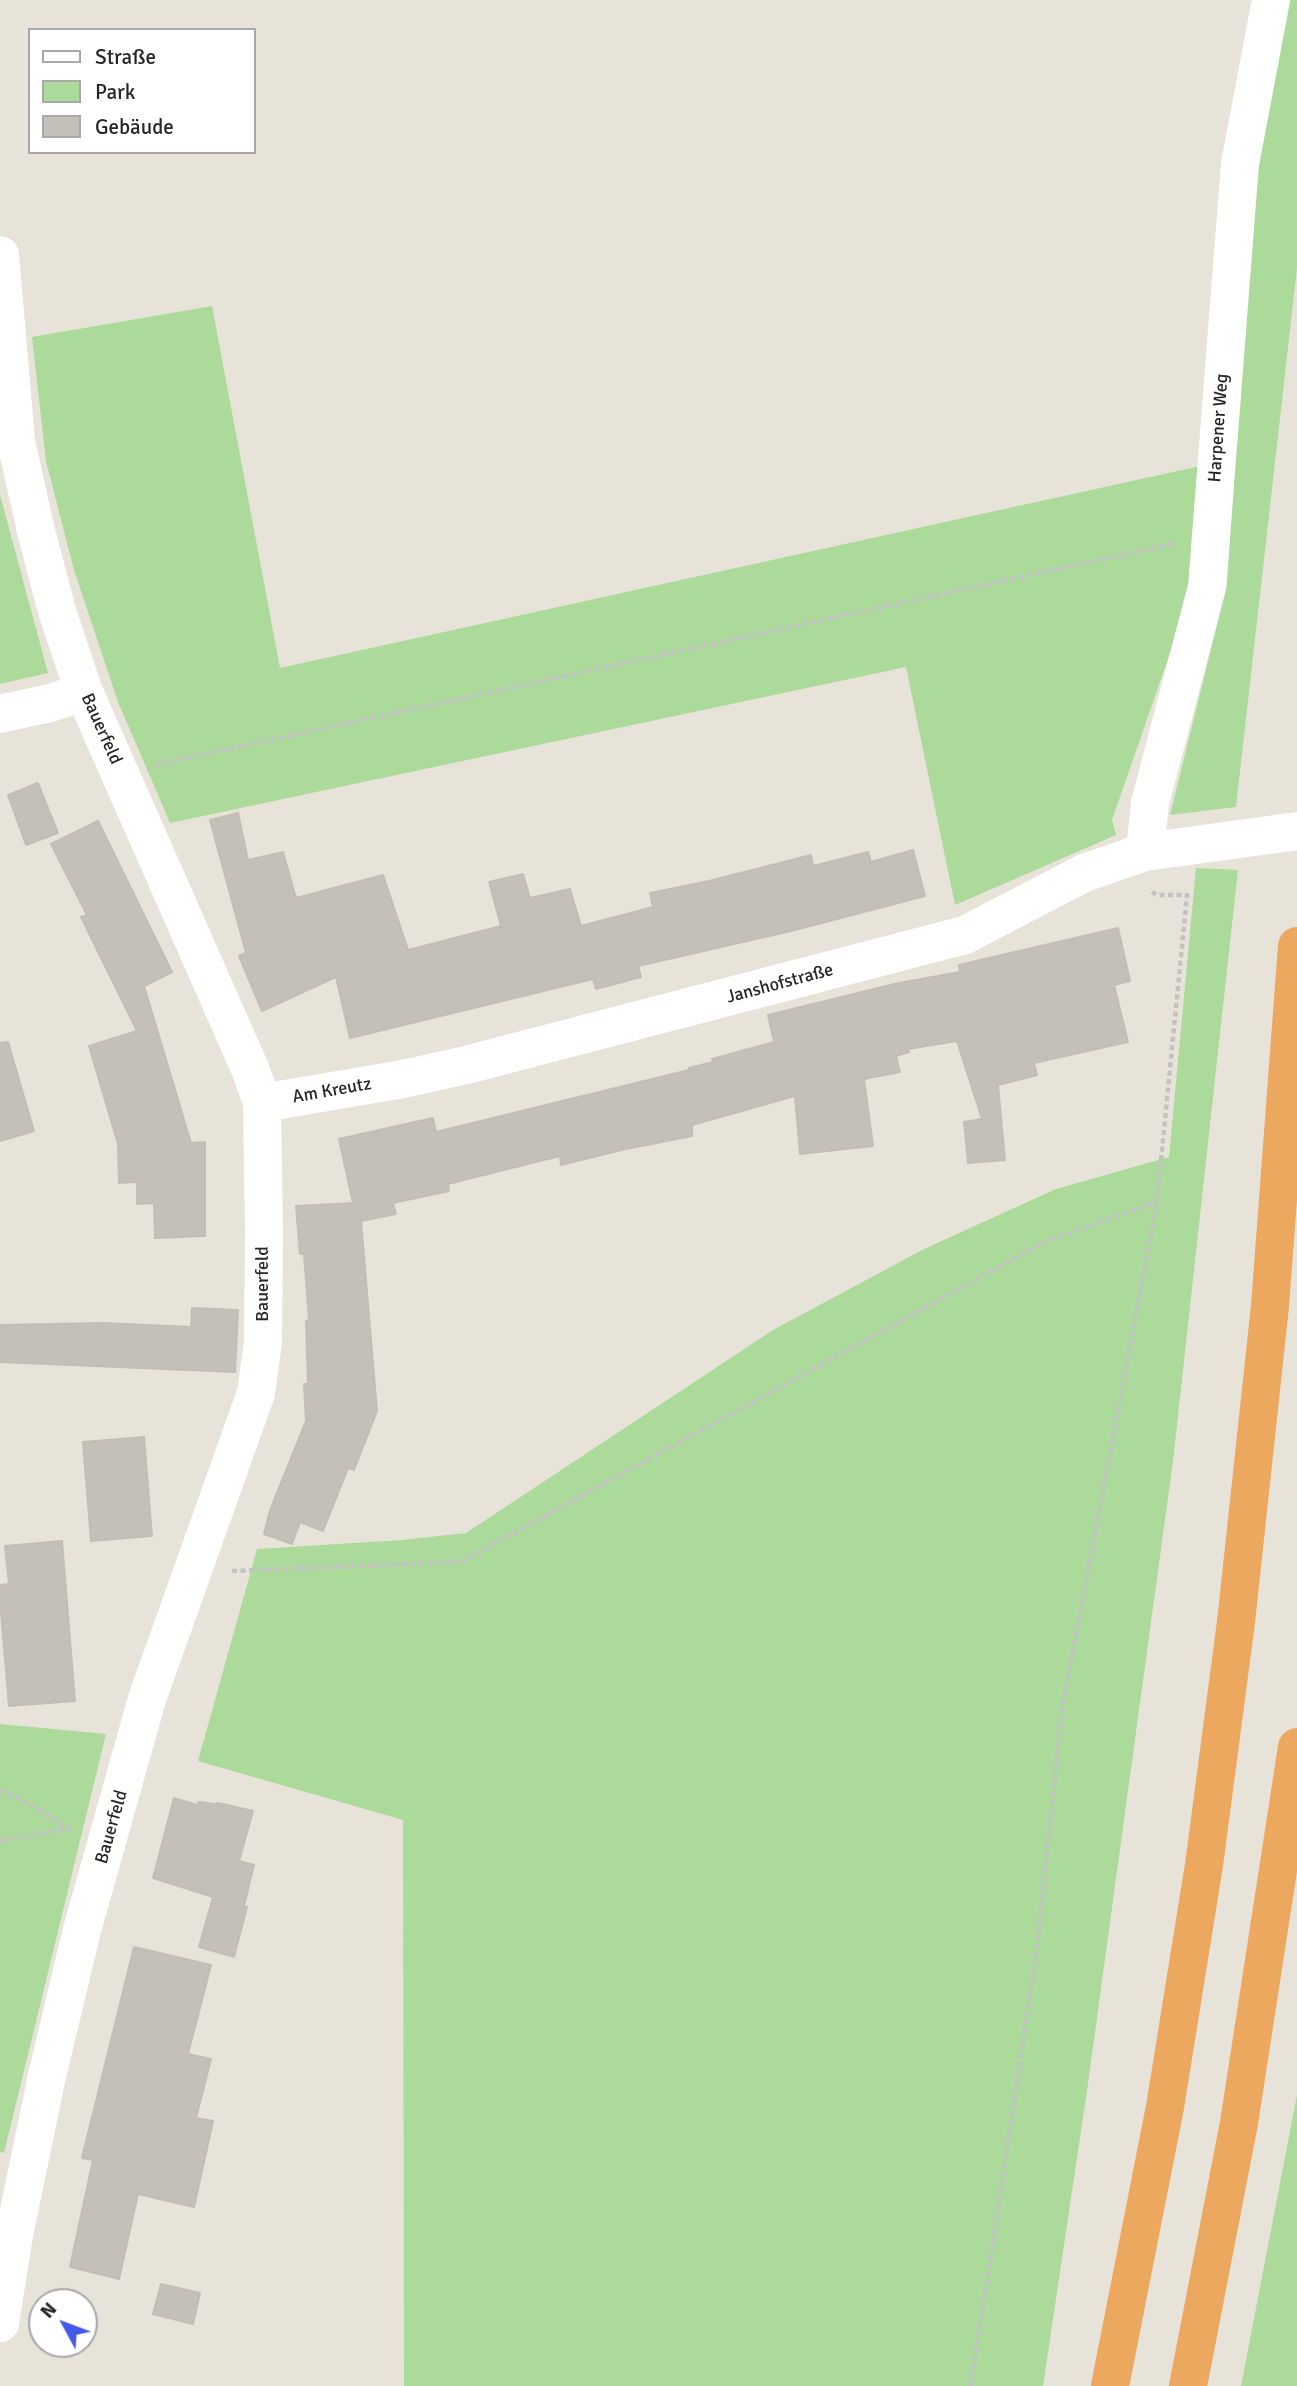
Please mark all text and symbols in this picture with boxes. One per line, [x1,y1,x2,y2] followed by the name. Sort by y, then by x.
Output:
[28,28,256,154] legend
[95,44,156,70] text: Straße
[95,79,135,105] text: Park
[95,114,174,140] text: Gebäude
[1204,373,1234,483] street label: Harpener Weg
[76,690,126,768] street label: Bauerfeld
[724,959,836,1009] street label: Janshofstraße
[291,1073,373,1109] street label: Am Kreutz
[252,1246,274,1322] street label: Bauerfeld
[91,1788,133,1866] street label: Bauerfeld
[28,2288,98,2358] north arrow
[35,2298,62,2323] text: N

